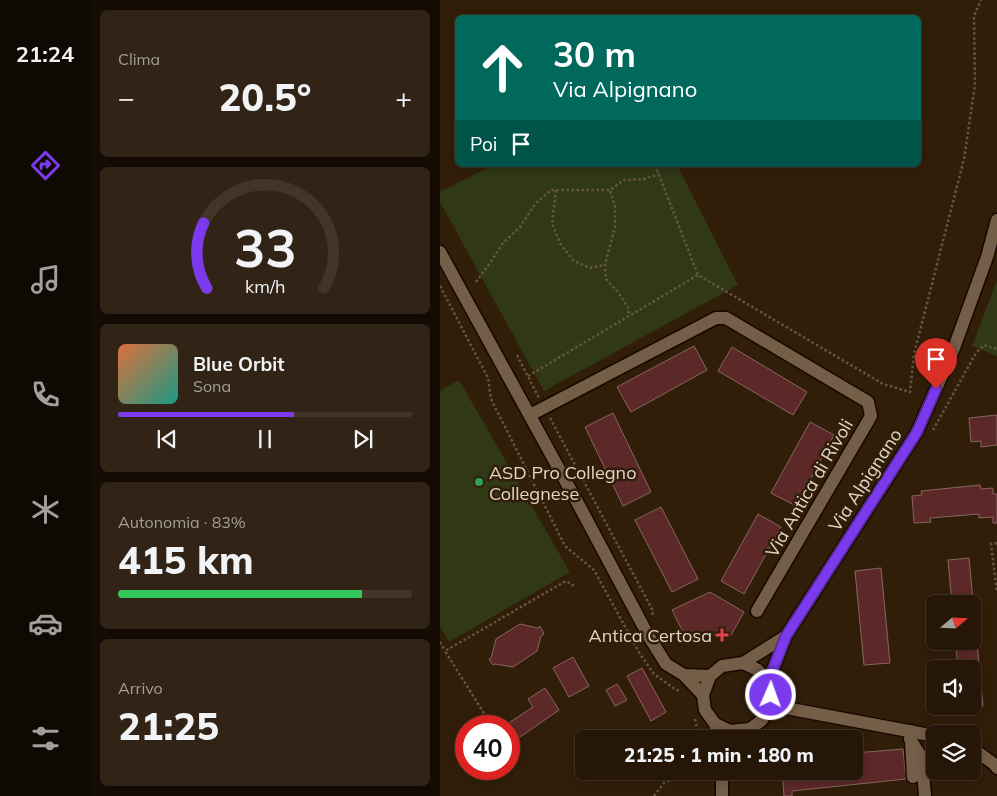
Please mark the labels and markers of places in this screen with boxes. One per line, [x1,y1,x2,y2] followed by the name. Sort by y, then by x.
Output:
[915,338,957,389] pin
[489,461,636,505] place label: ASD Pro Collegno Collegnese
[473,476,485,488] marker: ASD Pro Collegno Collegnese
[589,624,712,647] place label: Antica Certosa
[716,629,728,641] marker: Antica Certosa

